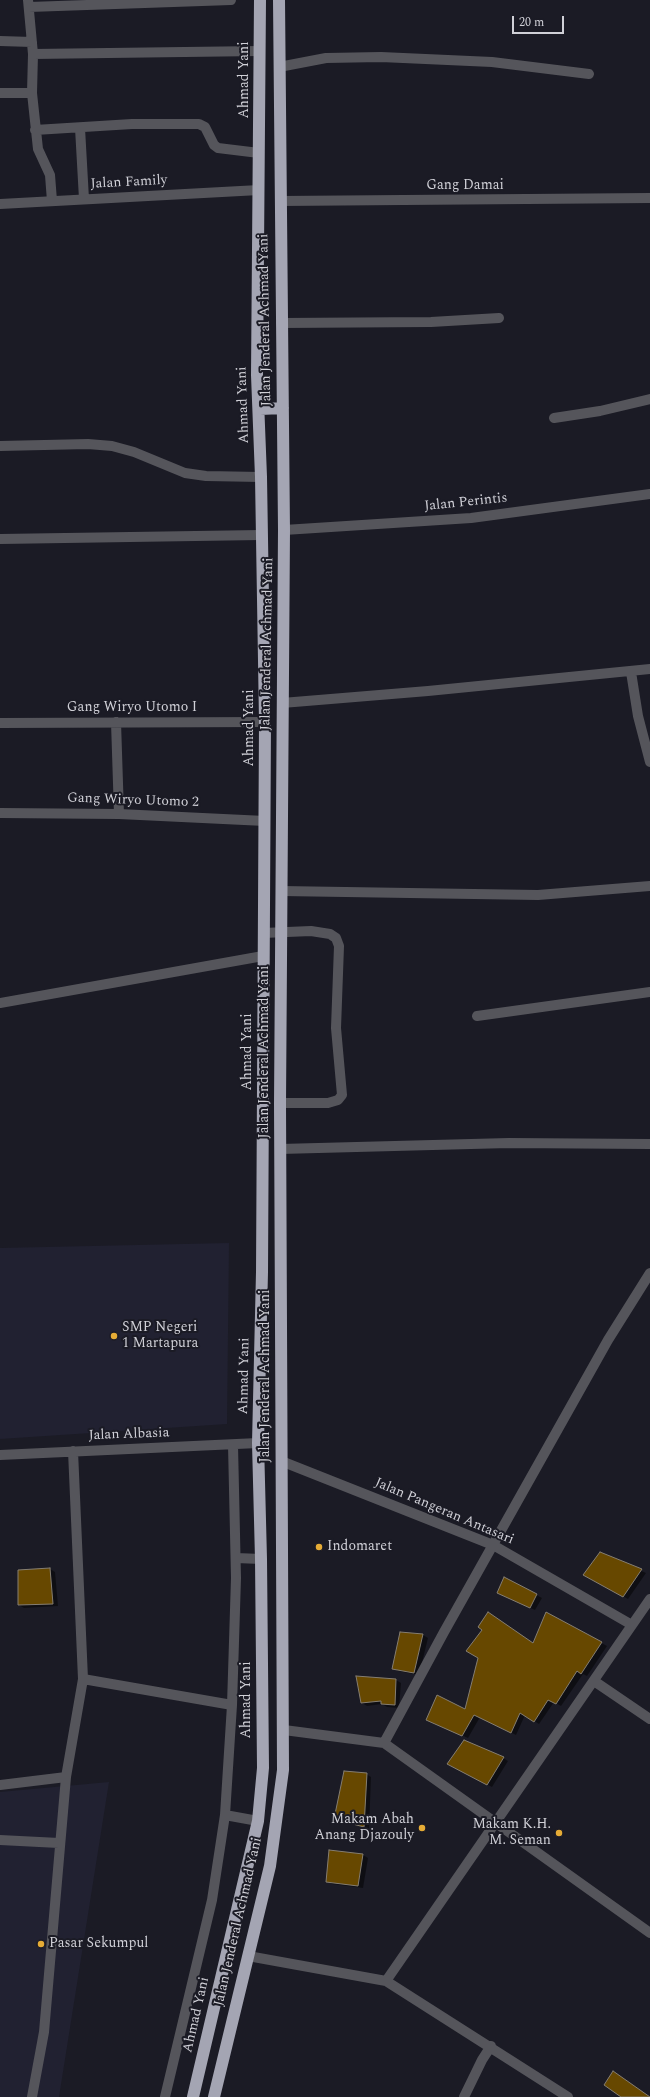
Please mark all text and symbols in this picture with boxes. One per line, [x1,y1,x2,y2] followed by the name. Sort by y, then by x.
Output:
[514,8,566,34] scale bar
[519,13,544,32] text: 20 m
[237,41,253,119] street label: Ahmad Yani
[90,173,168,193] street label: Jalan Family
[426,178,504,194] street label: Gang Damai
[256,233,276,407] street label: Jalan Jenderal Achmad Yani
[234,366,254,444] street label: Ahmad Yani
[424,490,508,516] street label: Jalan Perintis
[258,557,278,731] street label: Jalan Jenderal Achmad Yani
[242,689,258,767] street label: Ahmad Yani
[67,700,197,716] street label: Gang Wiryo Utomo I
[67,790,199,812] street label: Gang Wiryo Utomo 2
[257,966,273,1138] street label: Jalan Jenderal Achmad Yani
[240,1013,256,1091] street label: Ahmad Yani
[258,1290,274,1462] street label: Jalan Jenderal Achmad Yani
[122,1320,198,1352] place label: SMP Negeri 1 Martapura
[109,1331,119,1341] marker: SMP Negeri 1 Martapura
[236,1337,254,1415] street label: Ahmad Yani
[88,1425,170,1445] street label: Jalan Albasia
[372,1475,516,1549] street label: Jalan Pangeran Antasari
[327,1539,392,1555] place label: Indomaret
[314,1542,324,1552] marker: Indomaret
[239,1661,255,1739] street label: Ahmad Yani
[315,1812,414,1844] place label: Makam Abah Anang Djazouly
[472,1817,551,1850] place label: Makam K.H. M. Seman
[417,1823,427,1833] marker: Makam Abah Anang Djazouly
[554,1828,564,1838] marker: Makam K.H. M. Seman
[211,1836,267,2008] street label: Jalan Jenderal Achmad Yani
[49,1936,148,1952] place label: Pasar Sekumpul
[36,1939,46,1949] marker: Pasar Sekumpul
[180,1976,214,2054] street label: Ahmad Yani

